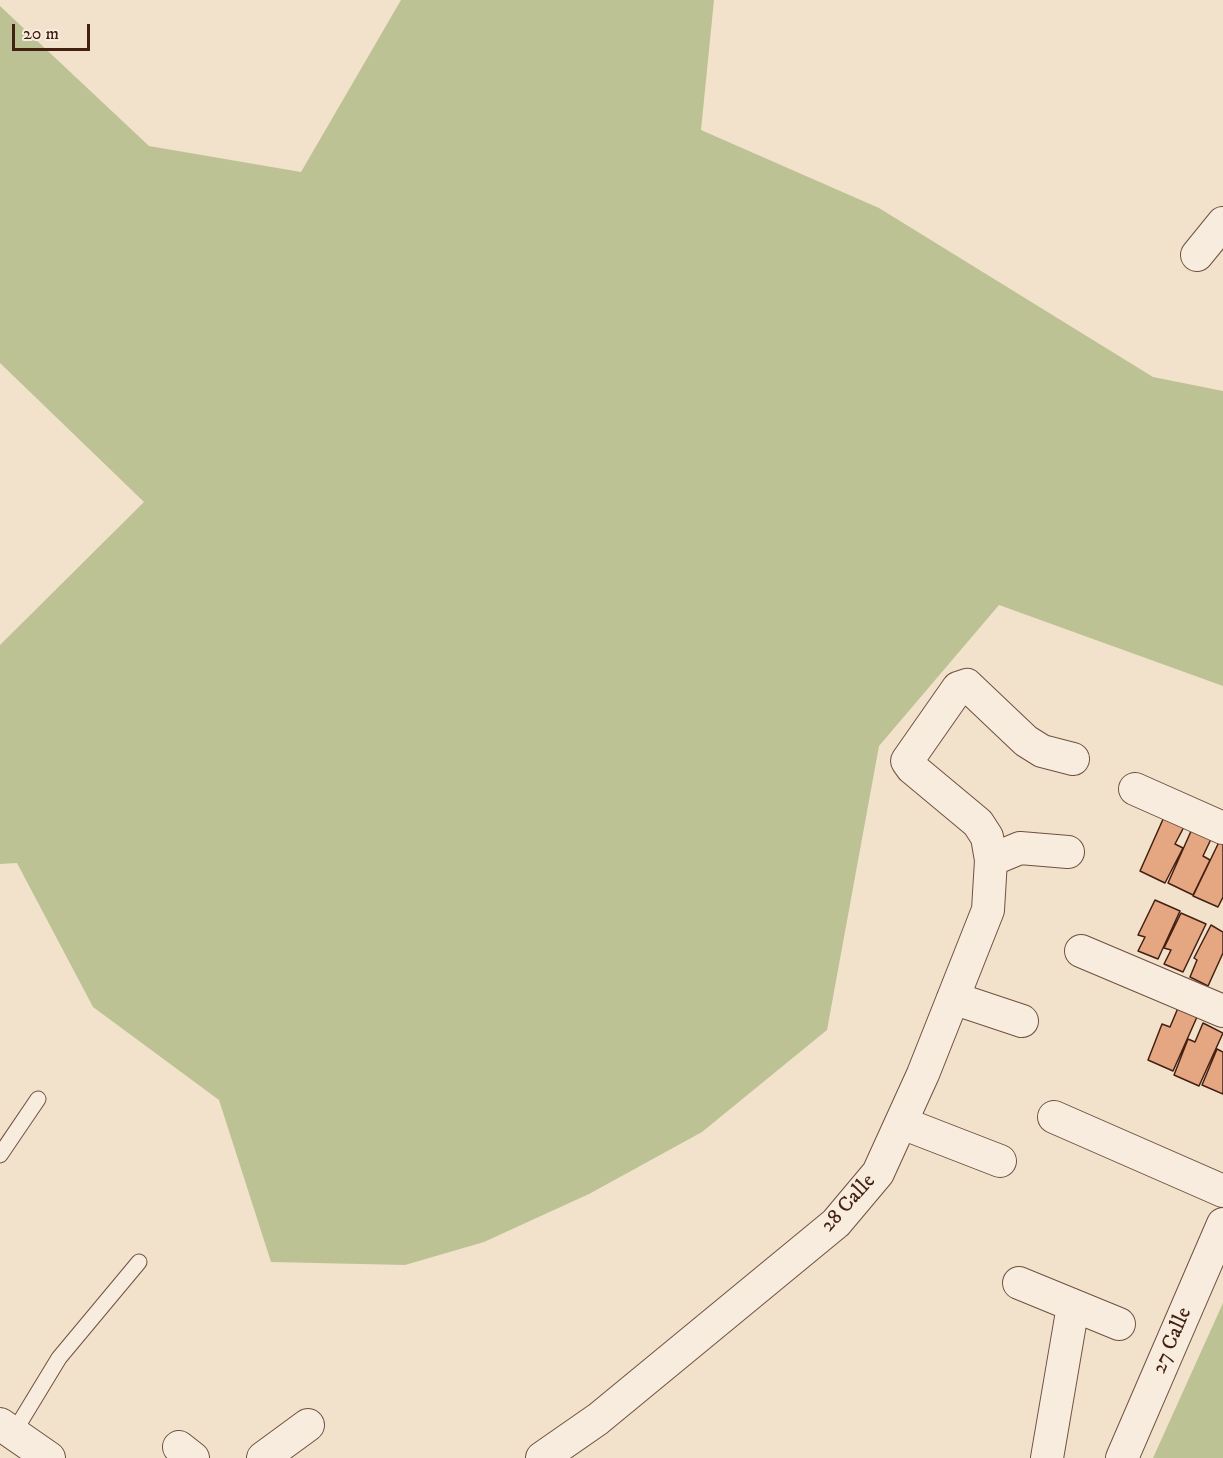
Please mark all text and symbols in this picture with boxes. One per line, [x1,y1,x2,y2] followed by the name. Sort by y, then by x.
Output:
[15,12,93,50] scale bar
[23,23,59,45] text: 20 m
[816,1170,882,1238] street label: 28 Calle
[1148,1304,1198,1378] street label: 27 Calle

